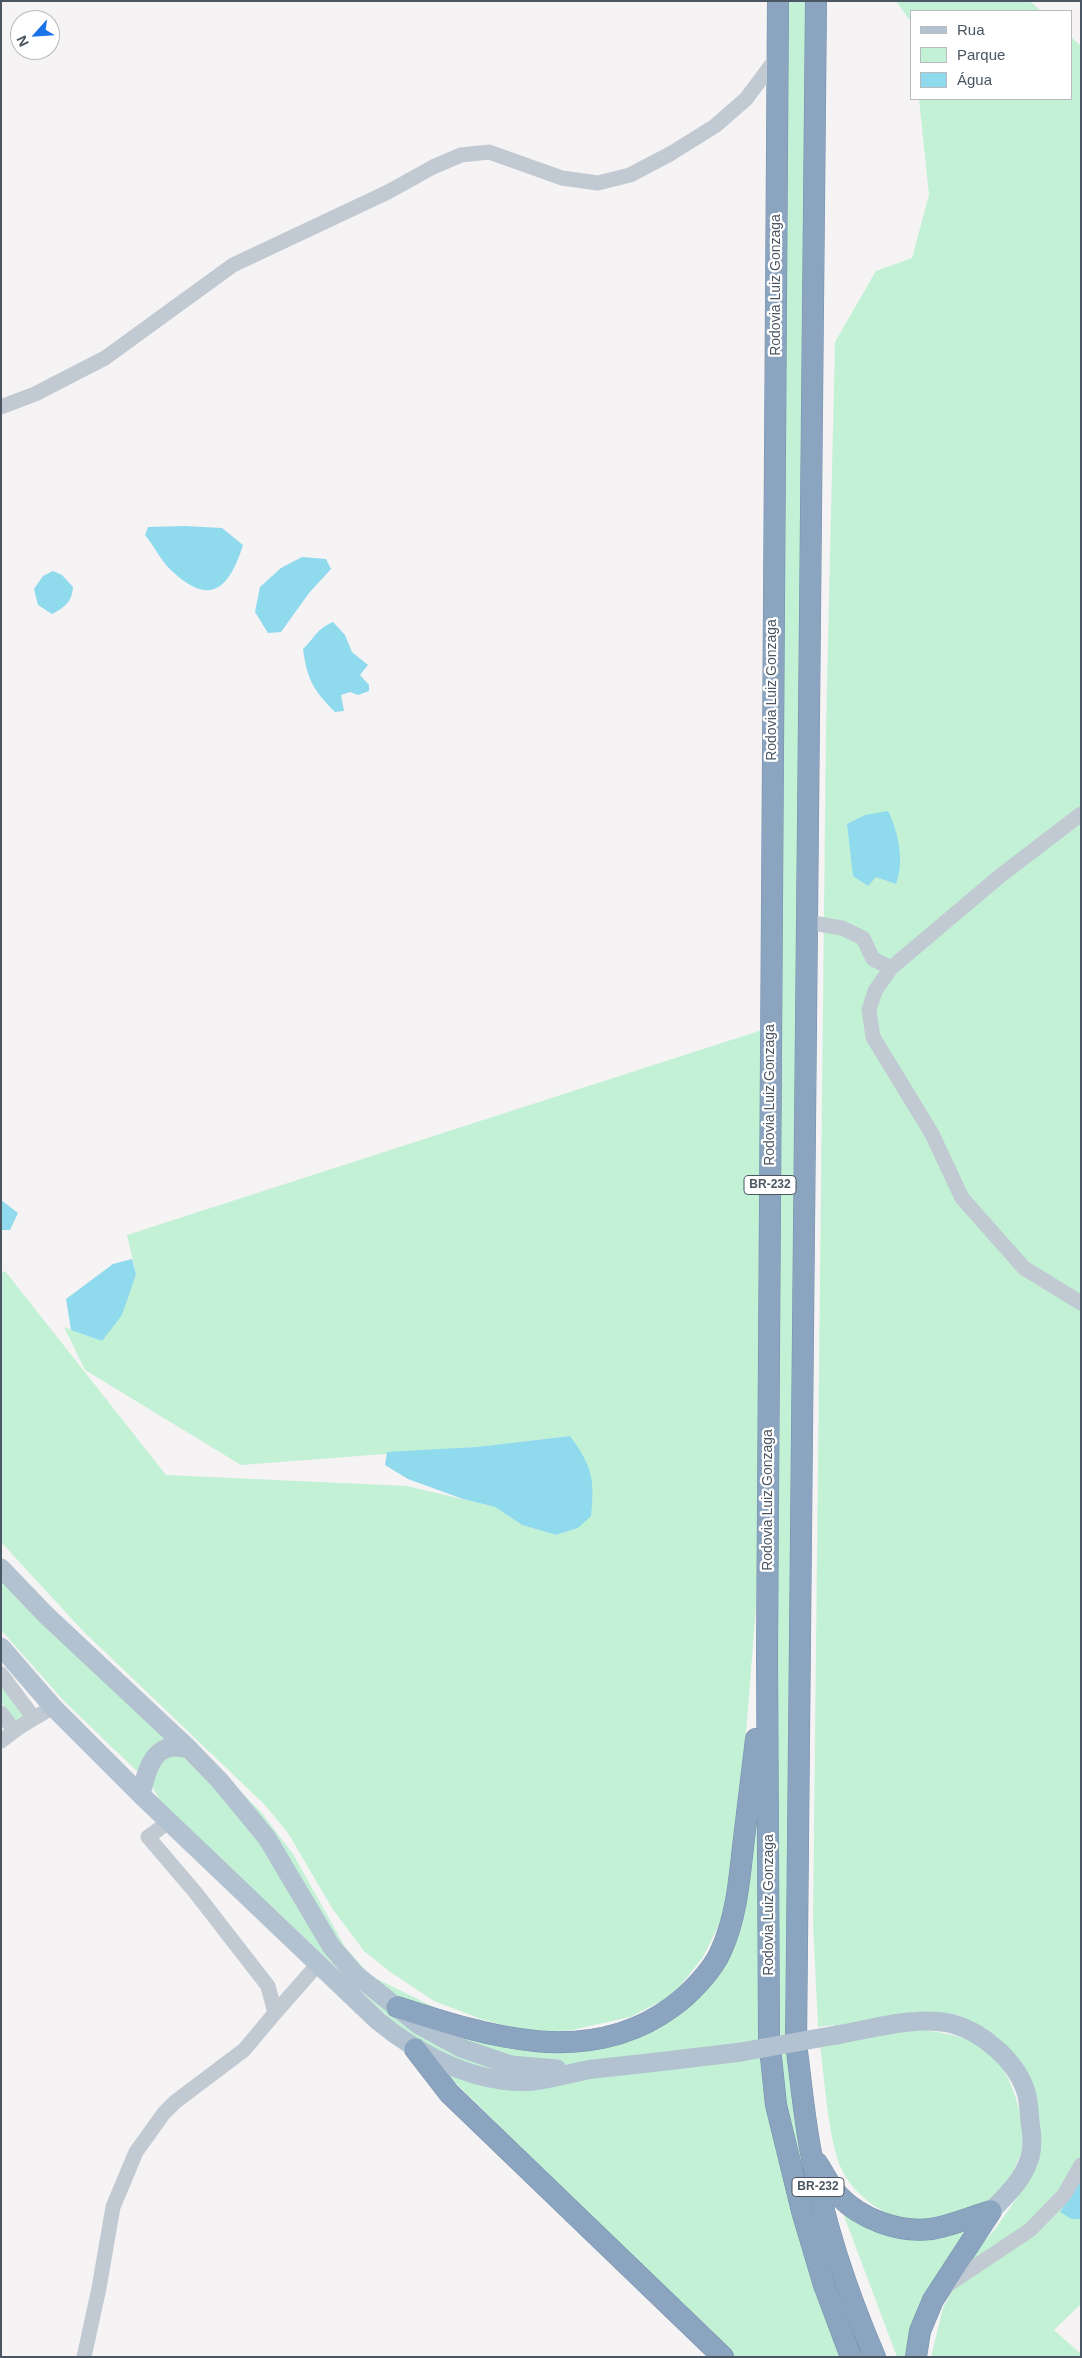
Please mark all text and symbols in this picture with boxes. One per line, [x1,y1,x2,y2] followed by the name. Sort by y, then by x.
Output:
[10,10,60,60] north arrow
[910,10,1072,100] legend
[957,21,985,38] text: Rua
[13,33,32,49] text: N
[957,46,1005,63] text: Parque
[957,71,992,88] text: Água
[768,214,784,356] street label: Rodovia Luiz Gonzaga
[764,619,780,761] street label: Rodovia Luiz Gonzaga
[762,1024,778,1166] street label: Rodovia Luiz Gonzaga
[744,1176,796,1194] road number: BR-232
[760,1429,776,1571] street label: Rodovia Luiz Gonzaga
[761,1834,777,1976] street label: Rodovia Luiz Gonzaga
[792,2178,844,2196] road number: BR-232

